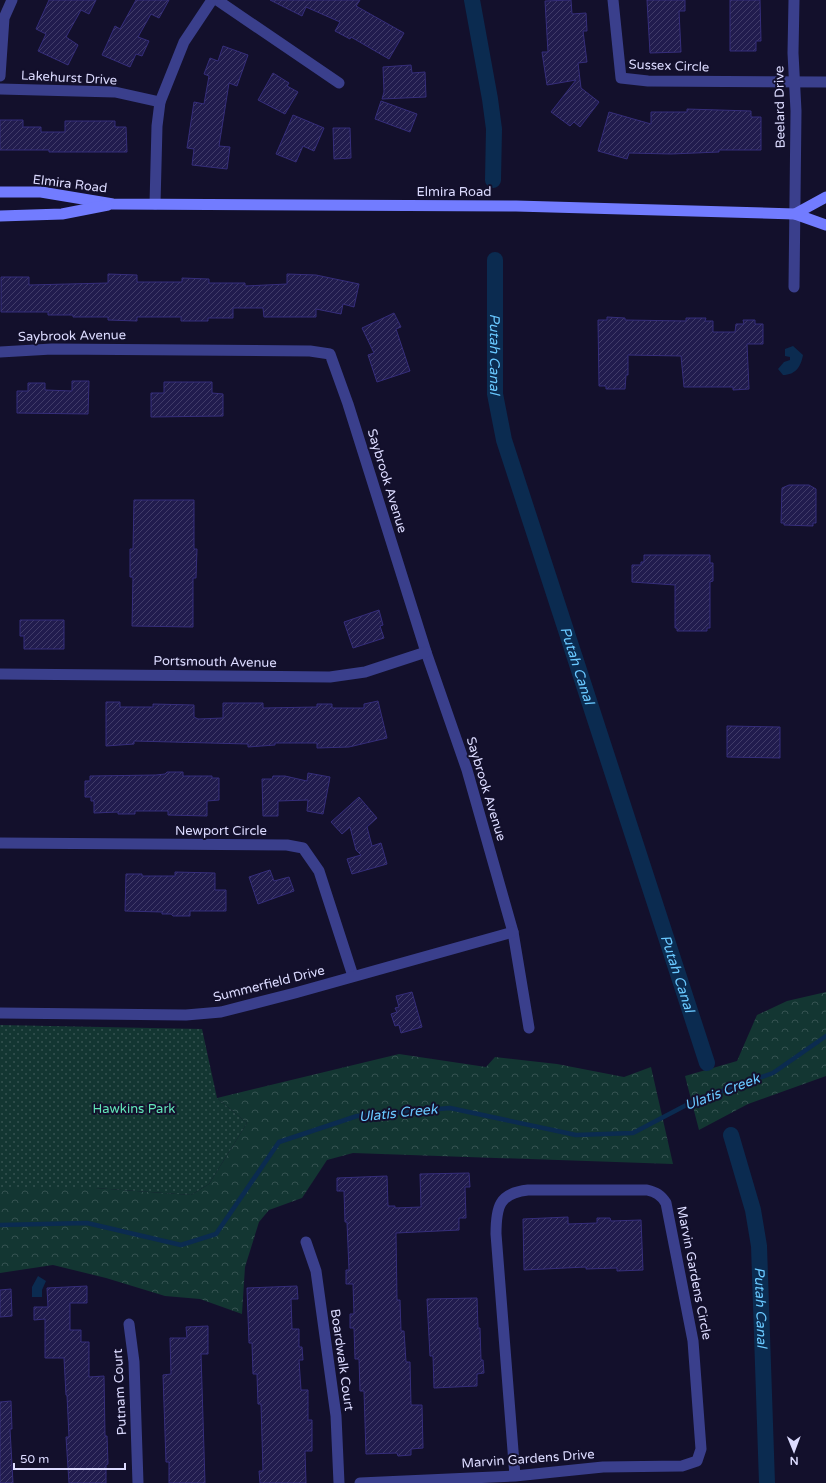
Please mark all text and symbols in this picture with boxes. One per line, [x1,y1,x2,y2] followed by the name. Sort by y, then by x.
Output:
[628,57,710,75] street label: Sussex Circle
[771,66,789,148] street label: Beelard Drive
[20,67,118,89] street label: Lakehurst Drive
[32,171,108,197] street label: Elmira Road
[416,184,492,200] street label: Elmira Road
[487,314,504,396] water label: Putah Canal
[18,327,126,345] street label: Saybrook Avenue
[364,427,410,535] street label: Saybrook Avenue
[557,624,599,708] water label: Putah Canal
[153,653,277,671] street label: Portsmouth Avenue
[463,735,509,843] street label: Saybrook Avenue
[175,823,267,839] street label: Newport Circle
[657,932,699,1016] water label: Putah Canal
[212,962,326,1006] street label: Summerfield Drive
[682,1069,763,1114] water label: Ulatis Creek
[358,1100,440,1126] water label: Ulatis Creek
[93,1101,175,1117] park label: Hawkins Park
[673,1205,715,1341] street label: Marvin Gardens Circle
[751,1267,771,1349] water label: Putah Canal
[327,1308,357,1412] street label: Boardwalk Court
[110,1348,130,1436] street label: Putnam Court
[774,1431,814,1471] north arrow
[14,1445,125,1471] scale bar
[461,1446,595,1472] street label: Marvin Gardens Drive
[20,1452,49,1466] text: 50 m
[790,1454,799,1467] text: N

